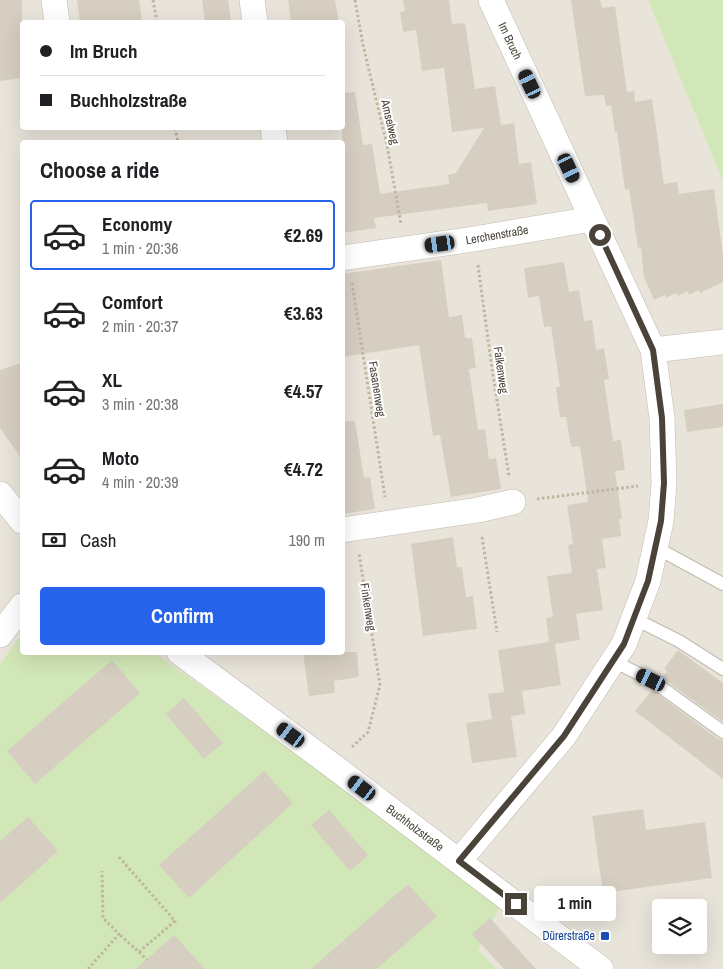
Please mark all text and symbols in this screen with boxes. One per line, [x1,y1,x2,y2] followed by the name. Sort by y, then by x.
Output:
[494,20,526,62] street label: Im Bruch
[70,38,138,64] text: Im Bruch
[516,67,543,101] car
[70,87,187,113] text: Buchholzstraße
[377,97,403,146] street label: Amselweg
[555,151,582,185] car
[40,155,159,185] text: Choose a ride
[102,211,172,237] text: Economy
[42,213,87,258] icon: car
[284,222,323,248] text: €2.69
[464,222,530,248] street label: Lerchenstraße
[589,224,611,246] route start
[424,234,455,254] car
[102,237,179,259] text: 1 min · 20:36
[102,289,163,315] text: Comfort
[42,291,87,336] icon: car
[284,300,323,326] text: €3.63
[102,315,179,337] text: 2 min · 20:37
[490,346,512,395] street label: Falkenweg
[365,360,389,418] street label: Fasanenweg
[102,367,122,393] text: XL
[42,369,87,414] icon: car
[284,378,323,404] text: €4.57
[102,393,179,415] text: 3 min · 20:38
[102,445,139,471] text: Moto
[42,447,87,492] icon: car
[284,456,323,482] text: €4.72
[102,471,179,493] text: 4 min · 20:39
[40,526,68,554] icon: cash
[80,527,116,553] text: Cash
[289,529,325,551] text: 190 m
[356,582,380,633] street label: Finkenweg
[40,587,325,645] button: Confirm
[634,667,667,693] car
[274,720,307,750] car
[345,773,378,803] car
[383,801,447,855] street label: Buchholzstraße
[534,886,616,922] callout: 1 min
[558,892,592,914] text: 1 min
[505,893,527,915] route end
[652,899,707,954] map controls
[652,899,707,954] button: layers
[543,928,595,944] place label: Dürerstraße
[599,930,611,942] marker: Dürerstraße

